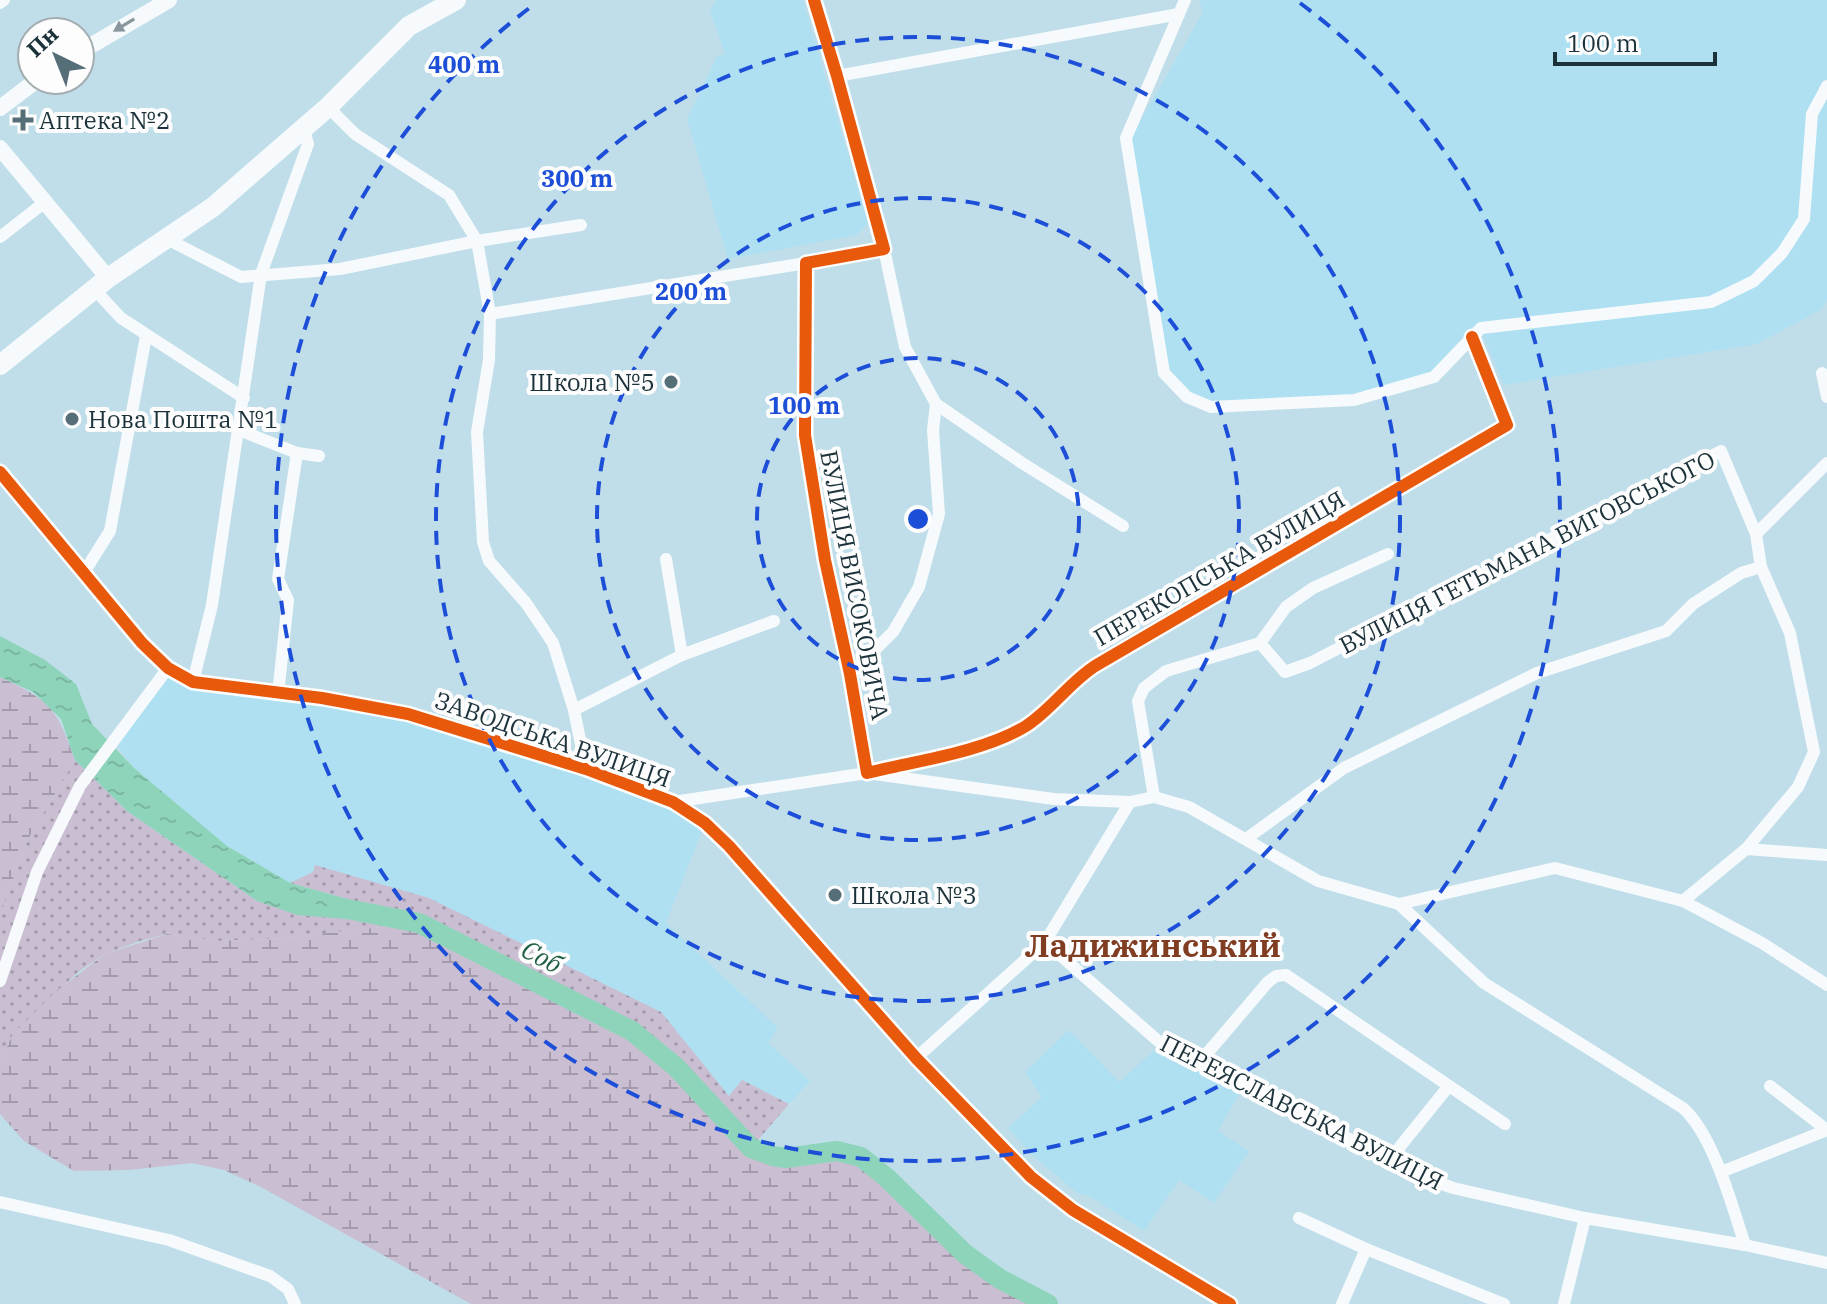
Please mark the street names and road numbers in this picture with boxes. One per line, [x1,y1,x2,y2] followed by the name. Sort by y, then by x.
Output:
[1334,443,1720,661] street label: ВУЛИЦЯ ГЕТЬМАНА ВИГОВСЬКОГО
[813,448,897,723] street label: ВУЛИЦЯ ВИСОКОВИЧА
[1088,483,1350,653] street label: ПЕРЕКОПСЬКА ВУЛИЦЯ
[431,684,675,794] street label: ЗАВОДСЬКА ВУЛИЦЯ
[1155,1027,1449,1197] street label: ПЕРЕЯСЛАВСЬКА ВУЛИЦЯ

